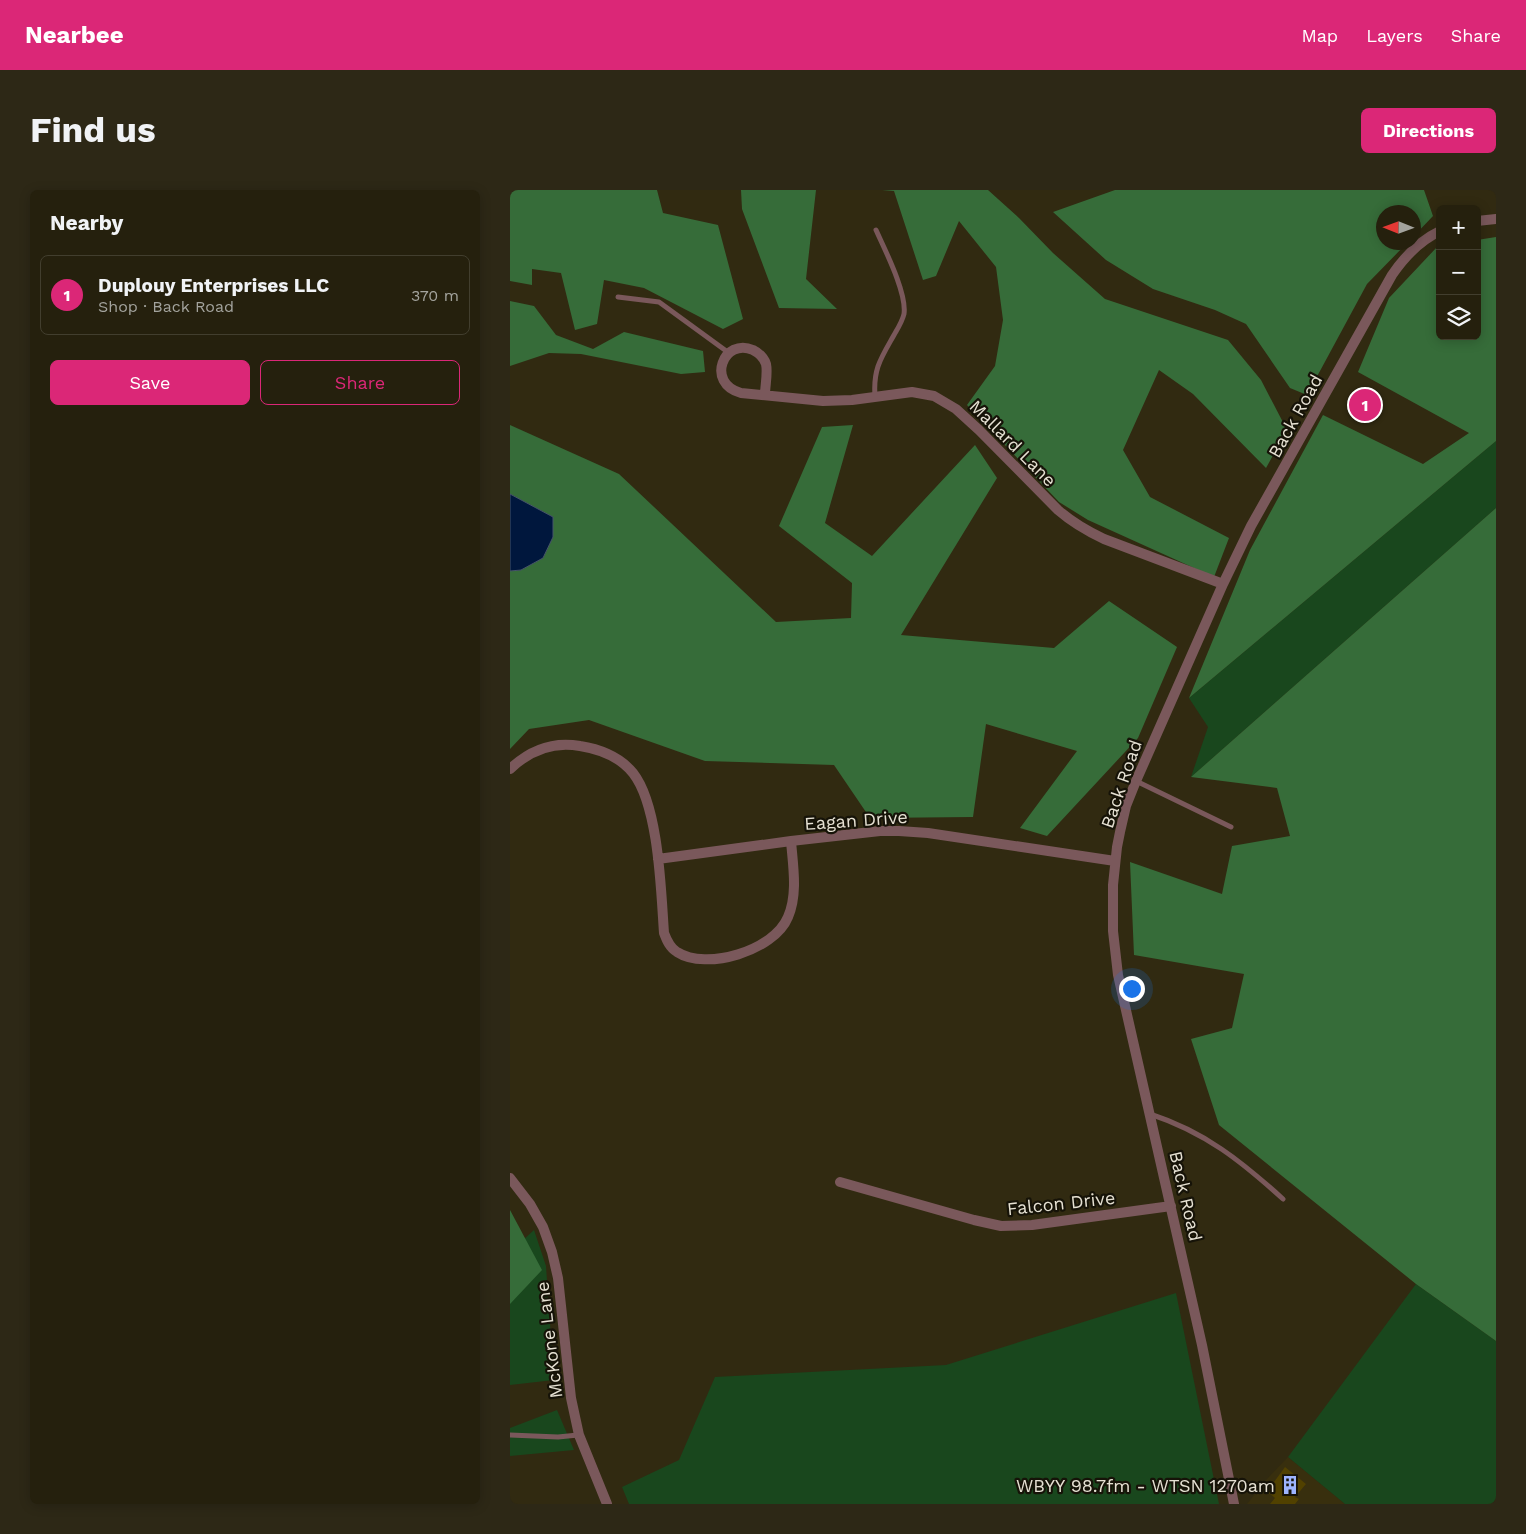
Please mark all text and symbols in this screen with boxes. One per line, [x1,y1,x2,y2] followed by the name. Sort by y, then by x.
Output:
[25,21,124,49] text: Nearbee
[1301,25,1338,46] text: Map
[1366,25,1423,46] text: Layers
[1451,25,1501,46] text: Share
[1361,108,1496,153] button: Directions
[30,109,156,151] text: Find us
[1376,205,1421,250] north arrow
[1436,205,1481,340] map controls
[1436,205,1481,250] button: +
[50,210,123,235] text: Nearby
[1436,250,1481,295] button: −
[98,274,329,297] text: Duplouy Enterprises LLC
[64,286,70,305] text: 1
[411,286,459,305] text: 370 m
[1436,295,1481,340] button: layers
[98,297,234,316] text: Shop · Back Road
[50,360,250,405] button: Save
[260,360,460,405] button: Share
[1264,371,1326,461] street label: Back Road
[1349,386,1381,424] pin: 1
[965,395,1061,491] street label: Mallard Lane
[1096,737,1146,831] street label: Back Road
[804,806,908,834] street label: Eagan Drive
[1119,976,1145,1002] your location
[1165,1149,1207,1243] street label: Back Road
[1006,1187,1116,1219] street label: Falcon Drive
[531,1281,567,1399] street label: McKone Lane
[1279,1474,1301,1496] building icon: WBYY 98.7fm - WTSN 1270am
[1016,1475,1275,1496] place label: WBYY 98.7fm - WTSN 1270am

